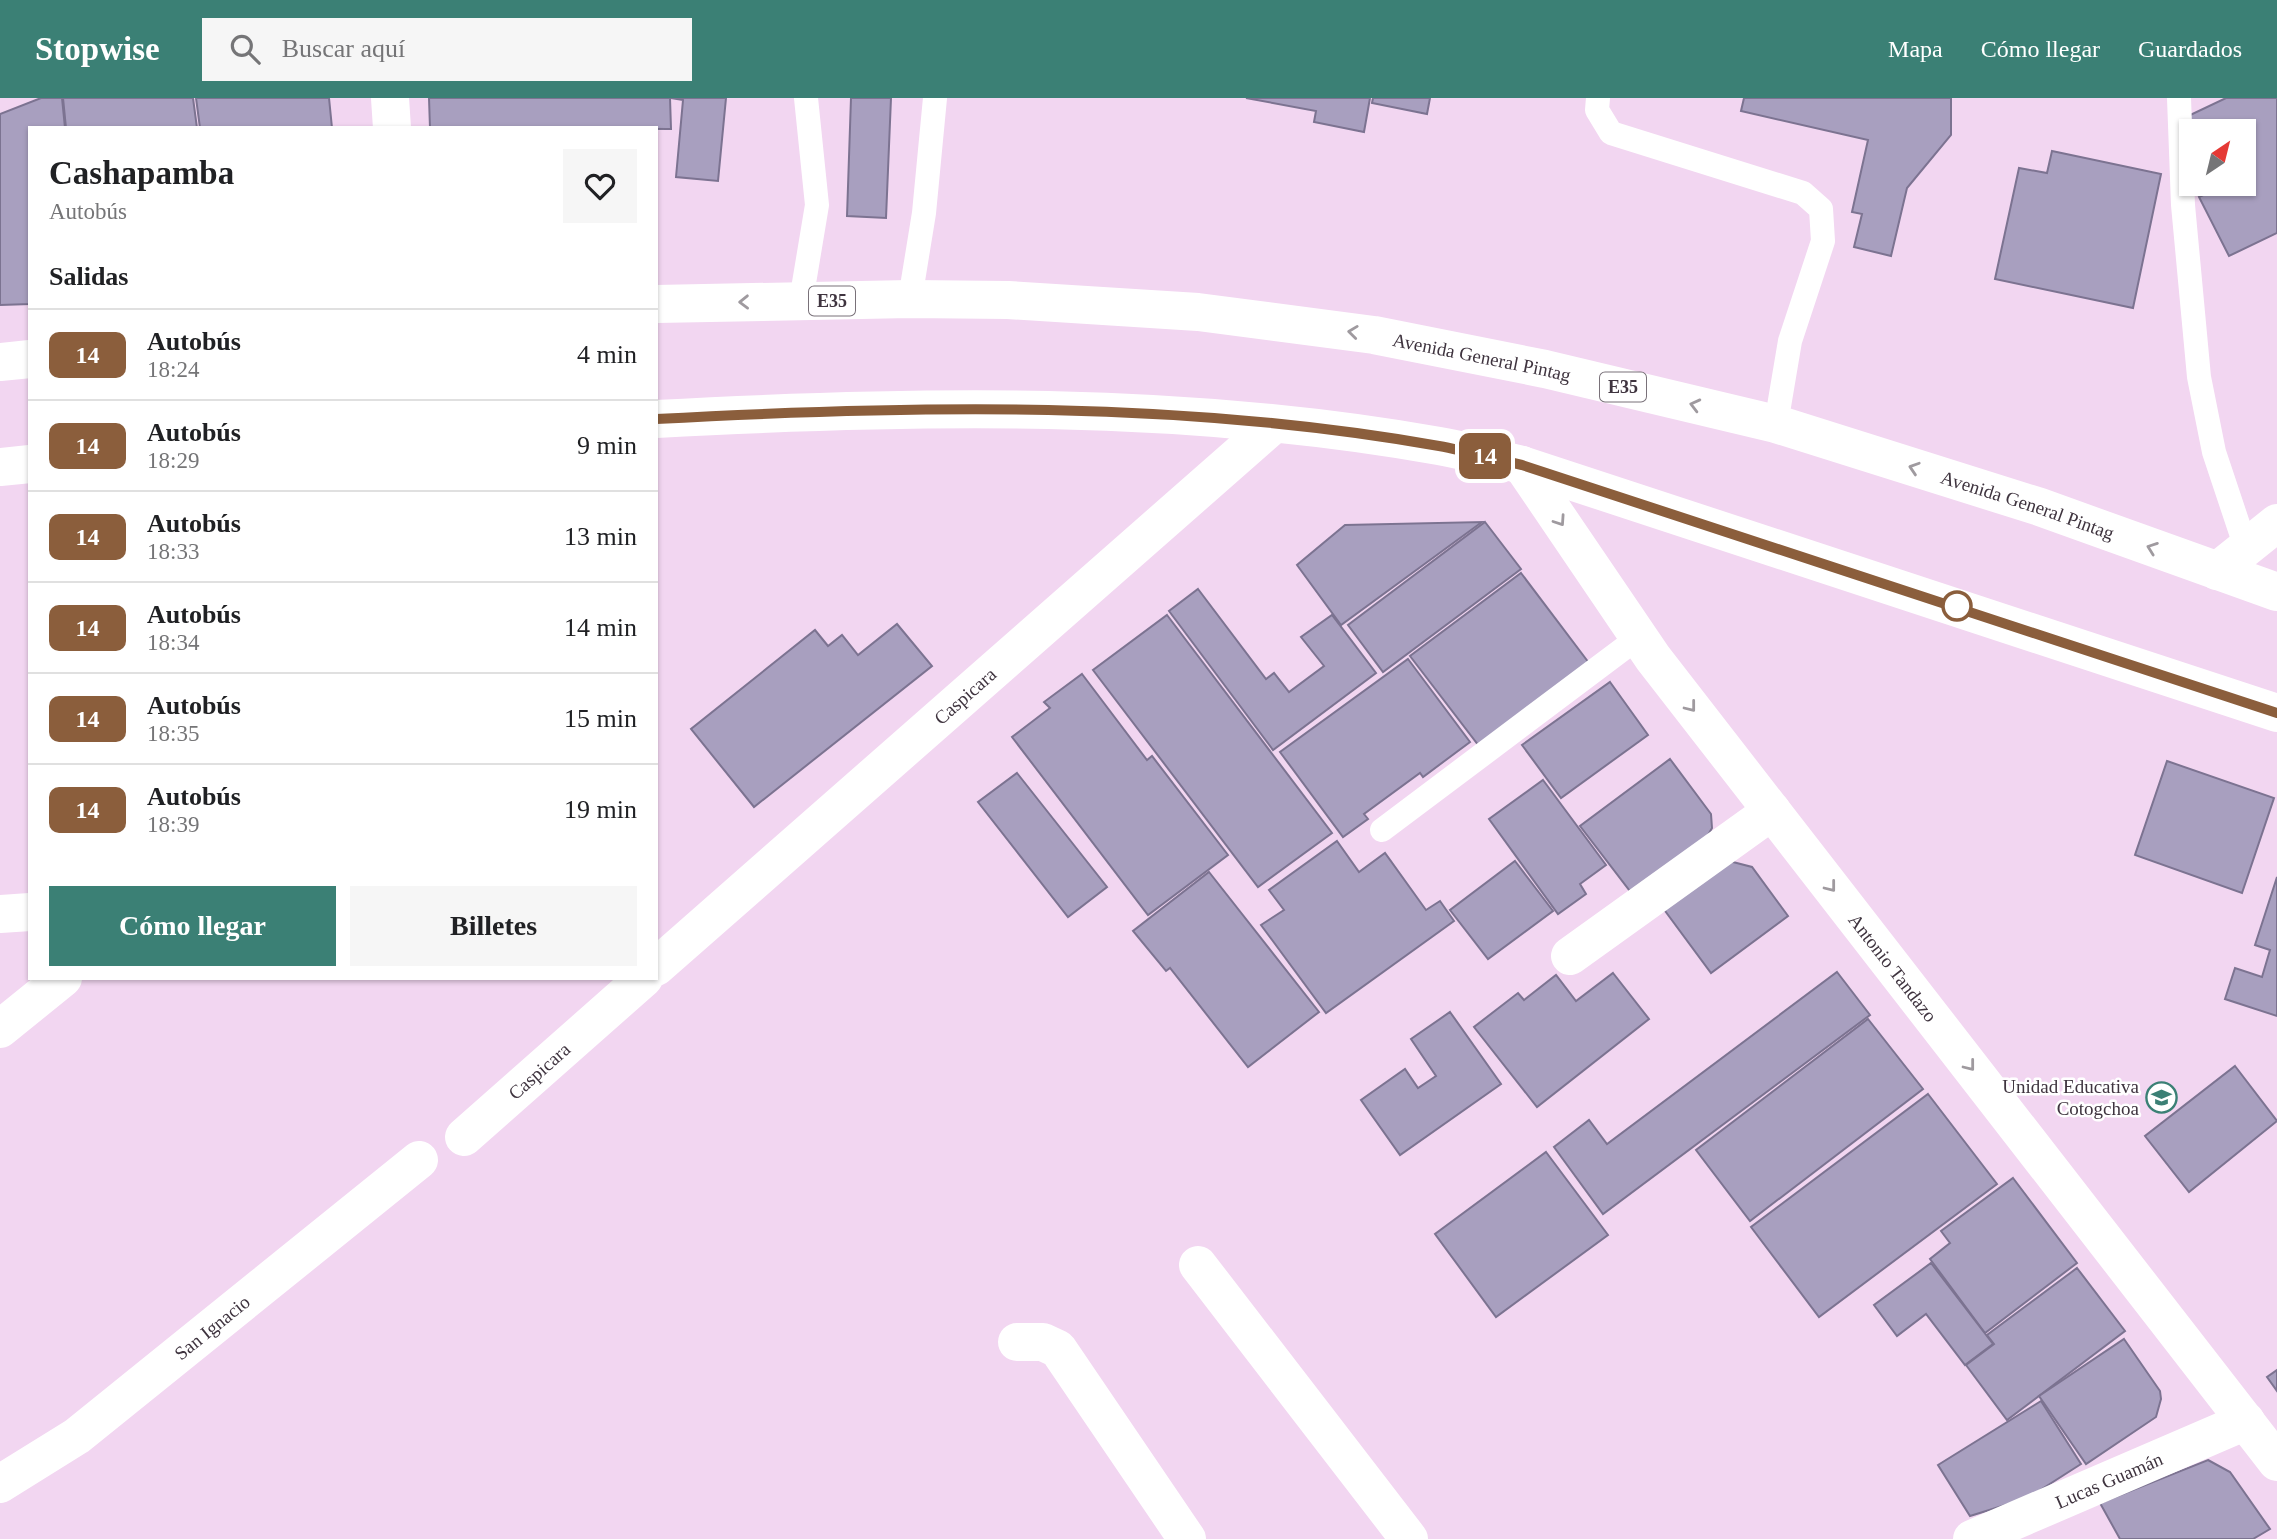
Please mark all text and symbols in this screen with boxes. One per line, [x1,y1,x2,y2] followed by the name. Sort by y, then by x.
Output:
[202,18,692,81] search box
[226,30,264,68] icon: search
[35,31,160,67] text: Stopwise
[282,34,405,63] text: Buscar aquí
[1888,36,1943,62] text: Mapa
[1981,36,2100,62] text: Cómo llegar
[2138,36,2242,62] text: Guardados
[2179,119,2256,196] north arrow
[2179,119,2256,196] map controls
[563,149,637,223] button: heart
[49,155,234,191] text: Cashapamba
[49,199,127,224] text: Autobús
[49,262,129,291] text: Salidas
[809,286,855,316] road number: E35
[738,295,749,310] one-way arrow
[1347,325,1359,340] one-way arrow
[147,327,241,356] text: Autobús
[1391,329,1573,386] street label: Avenida General Pintag
[577,340,637,369] text: 4 min
[76,342,100,368] text: 14
[147,357,199,382] text: 18:24
[1600,372,1646,402] road number: E35
[1689,399,1701,413] one-way arrow
[147,418,241,447] text: Autobús
[577,431,637,460] text: 9 min
[76,433,100,459] text: 14
[1454,433,1516,479] line badge: 14
[1473,443,1497,469] text: 14
[147,448,199,473] text: 18:29
[1908,461,1920,476] one-way arrow
[1938,467,2117,544] street label: Avenida General Pintag
[147,509,241,538] text: Autobús
[1552,513,1564,526] one-way arrow
[564,522,637,551] text: 13 min
[76,524,100,550] text: 14
[147,539,199,564] text: 18:33
[2147,542,2159,556] one-way arrow
[1942,591,1972,621] unlabelled marker
[147,600,241,629] text: Autobús
[564,613,637,642] text: 14 min
[76,615,100,641] text: 14
[147,630,199,655] text: 18:34
[930,663,1001,729] street label: Caspicara
[147,691,241,720] text: Autobús
[1683,699,1696,712] one-way arrow
[564,704,637,733] text: 15 min
[76,706,100,732] text: 14
[147,721,199,746] text: 18:35
[147,782,241,811] text: Autobús
[564,795,637,824] text: 19 min
[76,797,100,823] text: 14
[147,812,199,837] text: 18:39
[1822,879,1835,891] one-way arrow
[49,886,336,966] button: Cómo llegar
[350,886,637,966] button: Billetes
[1844,910,1941,1026] street label: Antonio Tandazo
[504,1038,575,1104] street label: Caspicara
[1962,1058,1975,1071] one-way arrow
[2002,1076,2140,1119] place label: Unidad Educativa Cotogchoa
[2145,1080,2179,1114] school or university icon: Unidad Educativa Cotogchoa
[170,1291,254,1364] street label: San Ignacio
[2052,1448,2166,1513] street label: Lucas Guamán

